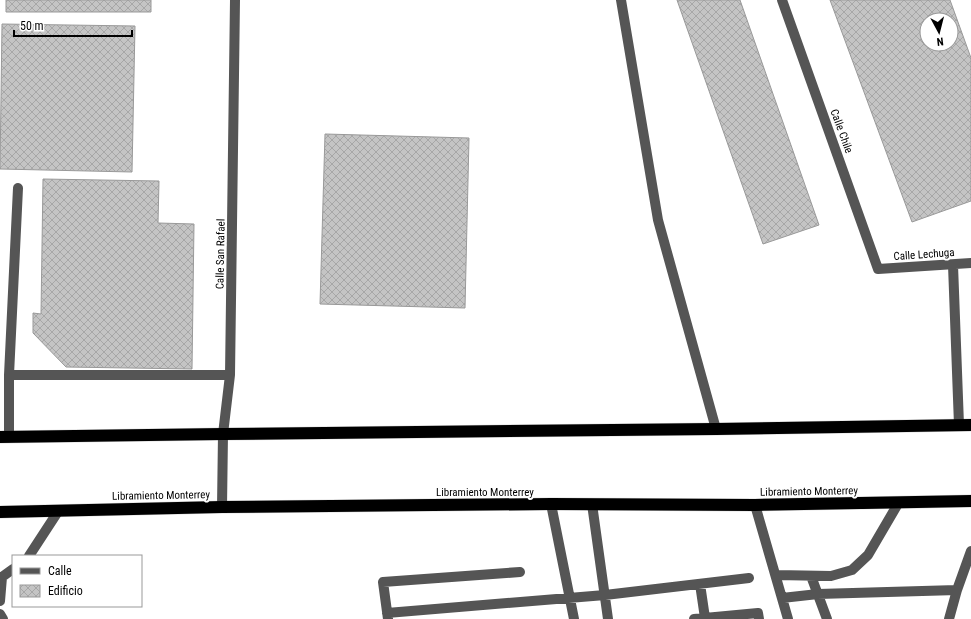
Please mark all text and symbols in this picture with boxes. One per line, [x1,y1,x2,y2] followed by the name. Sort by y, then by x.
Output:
[14,12,132,38] scale bar
[919,12,959,52] north arrow
[20,19,44,33] text: 50 m
[936,35,944,48] text: N
[828,107,856,155] street label: Calle Chile
[213,219,228,289] street label: Calle San Rafael
[893,246,955,263] street label: Calle Lechuga
[760,484,858,499] street label: Libramiento Monterrey
[436,486,534,499] street label: Libramiento Monterrey
[112,488,210,503] street label: Libramiento Monterrey
[12,555,142,607] legend
[48,564,72,578] text: Calle
[48,584,83,598] text: Edificio

